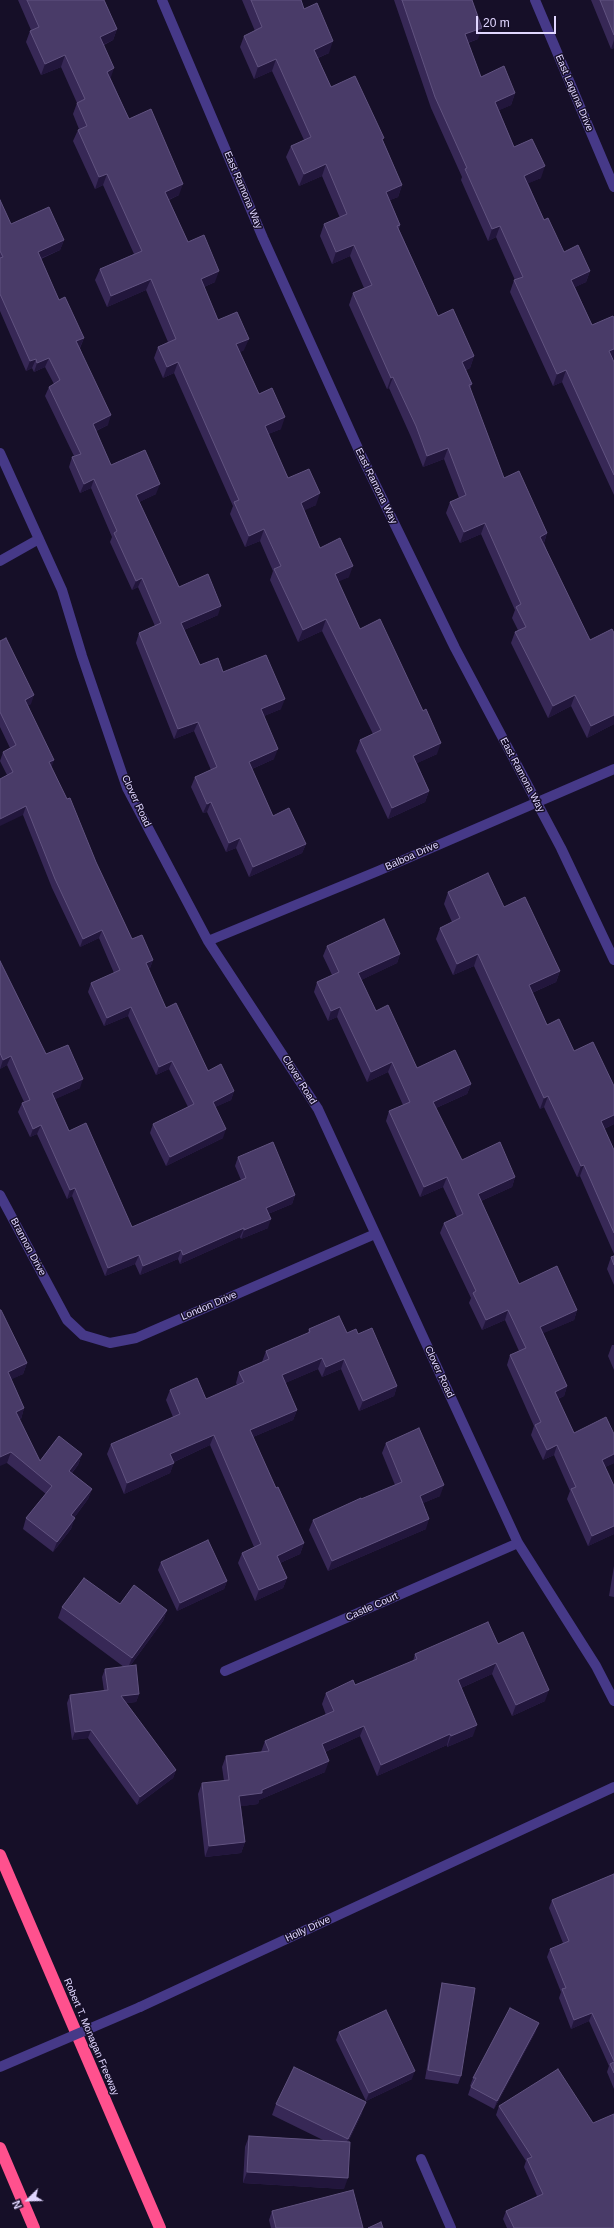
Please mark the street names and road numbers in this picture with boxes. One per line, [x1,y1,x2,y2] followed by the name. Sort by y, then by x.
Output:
[552,53,596,133] street label: East Laguna Drive
[221,149,265,231] street label: East Ramona Way
[352,446,400,526] street label: East Ramona Way
[497,736,547,814] street label: East Ramona Way
[119,773,153,829] street label: Clover Road
[383,839,441,873] street label: Balboa Drive
[279,1053,319,1107] street label: Clover Road
[8,1216,48,1278] street label: Brannon Drive
[179,1289,239,1323] street label: London Drive
[422,1344,456,1400] street label: Clover Road
[344,1590,400,1624] street label: Castle Court
[284,1913,332,1945] street label: Holly Drive
[61,1977,121,2097] street label: Robert T. Monagan Freeway

